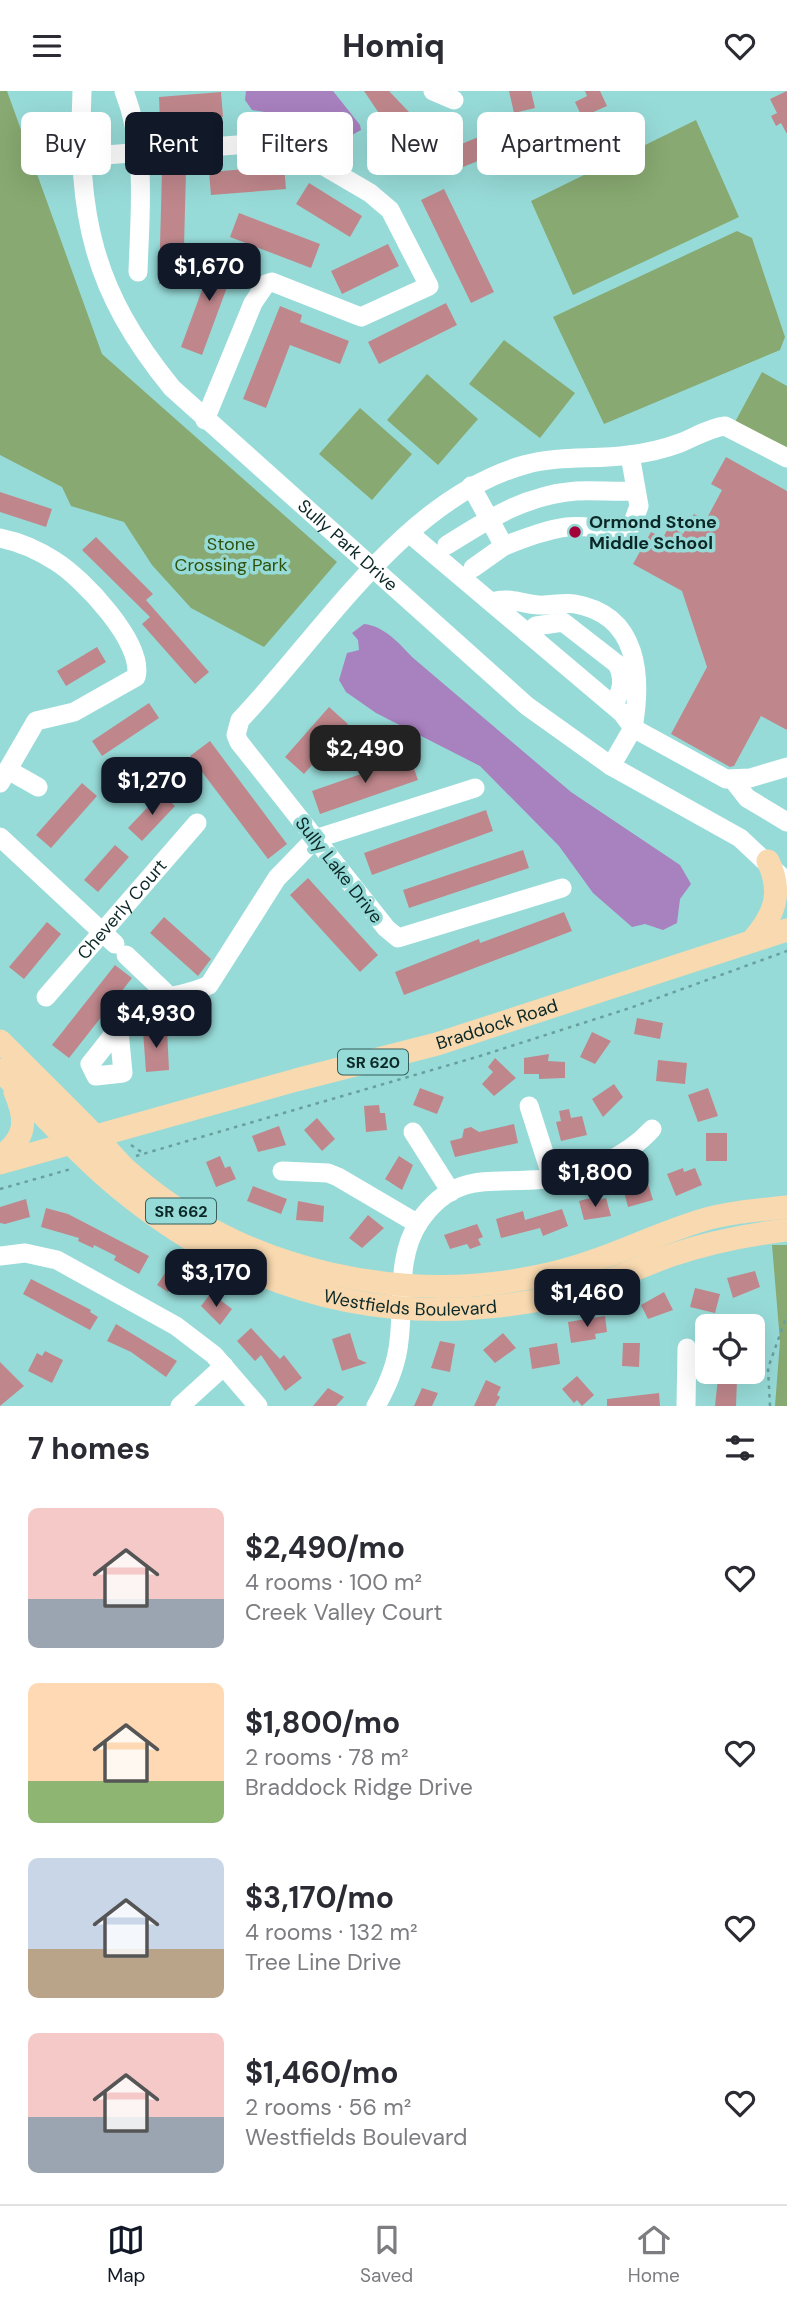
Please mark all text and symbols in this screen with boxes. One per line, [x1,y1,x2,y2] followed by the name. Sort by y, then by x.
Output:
[342,25,445,67] text: Homiq
[28,27,66,65] icon: menu
[721,27,759,65] icon: heart
[21,112,111,175] chip: Buy
[125,112,223,175] chip: Rent
[237,112,353,175] chip: Filters
[367,112,463,175] chip: New
[477,112,645,175] chip: Apartment
[152,243,266,303] pin: $1,670
[174,251,244,281] text: $1,670
[292,494,403,597] street label: Sully Park Drive
[589,510,717,555] place label: Ormond Stone Middle School
[567,524,583,540] marker: Ormond Stone Middle School
[174,532,288,577] park label: Stone Crossing Park
[308,725,422,785] pin: $2,490
[326,733,404,763] text: $2,490
[95,757,209,817] pin: $1,270
[117,765,187,795] text: $1,270
[290,812,388,928] street label: Sully Lake Drive
[72,854,172,965] street label: Cheverly Court
[99,991,213,1050] pin: $4,930
[433,993,561,1056] street label: Braddock Road
[116,998,196,1028] text: $4,930
[338,1050,408,1075] road number: SR 620
[538,1149,652,1209] pin: $1,800
[558,1157,632,1187] text: $1,800
[146,1199,216,1223] road number: SR 662
[159,1249,273,1309] pin: $3,170
[181,1257,251,1287] text: $3,170
[530,1269,644,1329] pin: $1,460
[550,1277,624,1307] text: $1,460
[321,1284,498,1322] street label: Westfields Boulevard
[695,1314,765,1384] map controls
[695,1314,765,1384] button: locate
[28,1429,150,1468] text: 7 homes
[721,1429,759,1467] icon: filters
[245,1528,405,1567] text: $2,490/mo
[84,1536,168,1620] icon: home
[721,1559,759,1597] icon: heart
[245,1567,422,1597] text: 4 rooms · 100 m²
[245,1597,443,1627] text: Creek Valley Court
[245,1703,400,1742] text: $1,800/mo
[84,1711,168,1795] icon: home
[721,1734,759,1772] icon: heart
[245,1742,409,1772] text: 2 rooms · 78 m²
[245,1772,473,1802] text: Braddock Ridge Drive
[245,1878,394,1917] text: $3,170/mo
[84,1886,168,1970] icon: home
[721,1909,759,1947] icon: heart
[245,1917,417,1947] text: 4 rooms · 132 m²
[245,1947,401,1977] text: Tree Line Drive
[245,2053,399,2092] text: $1,460/mo
[84,2061,168,2145] icon: home
[721,2084,759,2122] icon: heart
[245,2092,411,2122] text: 2 rooms · 56 m²
[245,2122,467,2152] text: Westfields Boulevard
[107,2221,145,2288] tab: Map
[360,2221,413,2288] tab: Saved
[628,2221,680,2288] tab: Home

